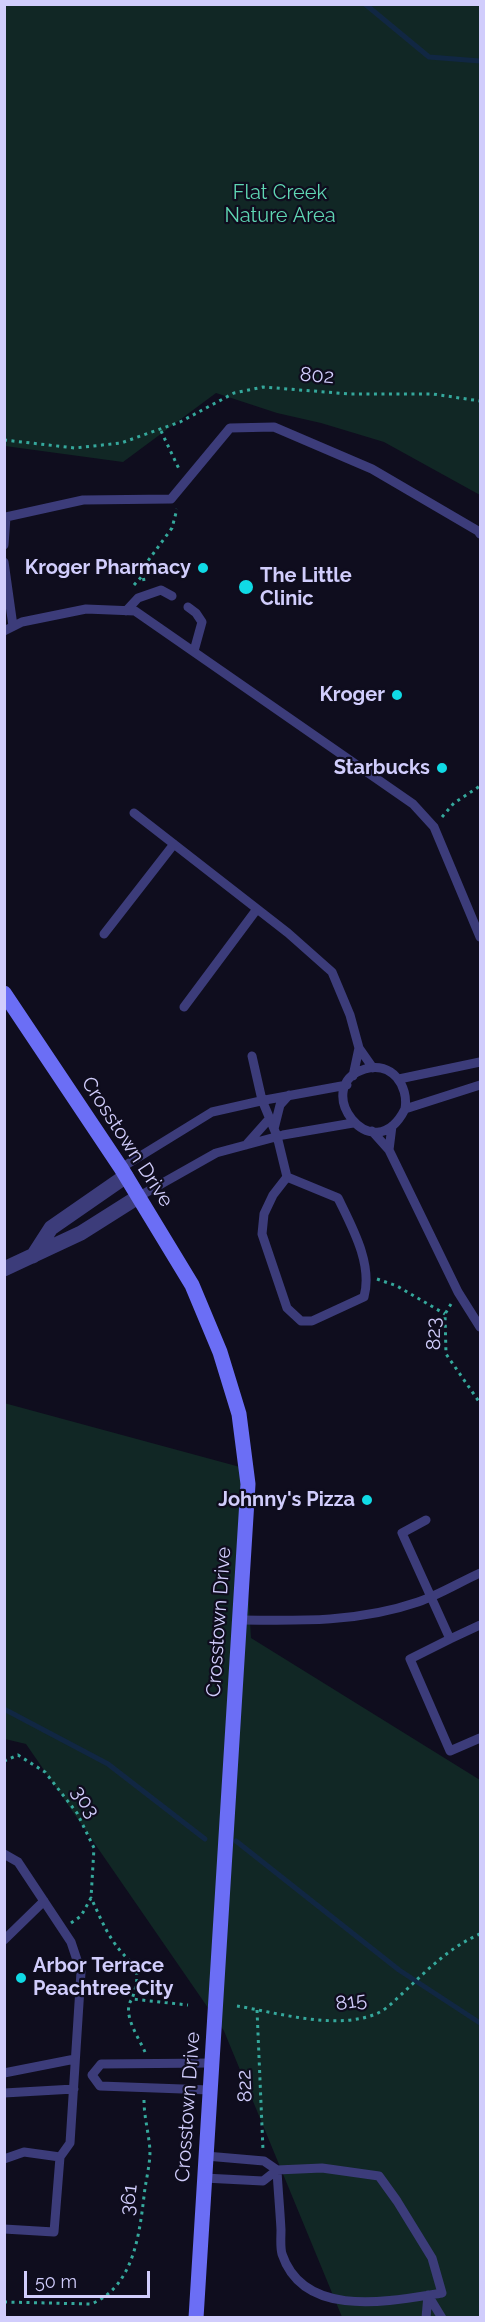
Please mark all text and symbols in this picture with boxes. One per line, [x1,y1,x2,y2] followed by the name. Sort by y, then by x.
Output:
[224,181,336,228] park label: Flat Creek Nature Area
[299,363,335,389] street label: 802
[25,556,191,580] place label: Kroger Pharmacy
[196,561,210,575] marker: Kroger Pharmacy
[260,564,352,611] place label: The Little Clinic
[237,578,255,596] marker: The Little Clinic
[319,683,385,707] place label: Kroger
[390,688,404,702] marker: Kroger
[334,756,430,780] place label: Starbucks
[435,761,449,775] marker: Starbucks
[76,1072,178,1212] street label: Crosstown Drive
[422,1317,446,1351] street label: 823
[218,1488,355,1512] place label: Johnny's Pizza
[360,1493,374,1507] marker: Johnny's Pizza
[202,1546,236,1698] street label: Crosstown Drive
[66,1781,104,1823] street label: 303
[33,1954,174,2001] place label: Arbor Terrace Peachtree City
[14,1971,28,1985] marker: Arbor Terrace Peachtree City
[334,1988,368,2016] street label: 815
[171,2031,205,2183] street label: Crosstown Drive
[232,2069,258,2103] street label: 822
[115,2183,143,2217] street label: 361
[27,2259,153,2297] scale bar
[35,2271,77,2292] text: 50 m

